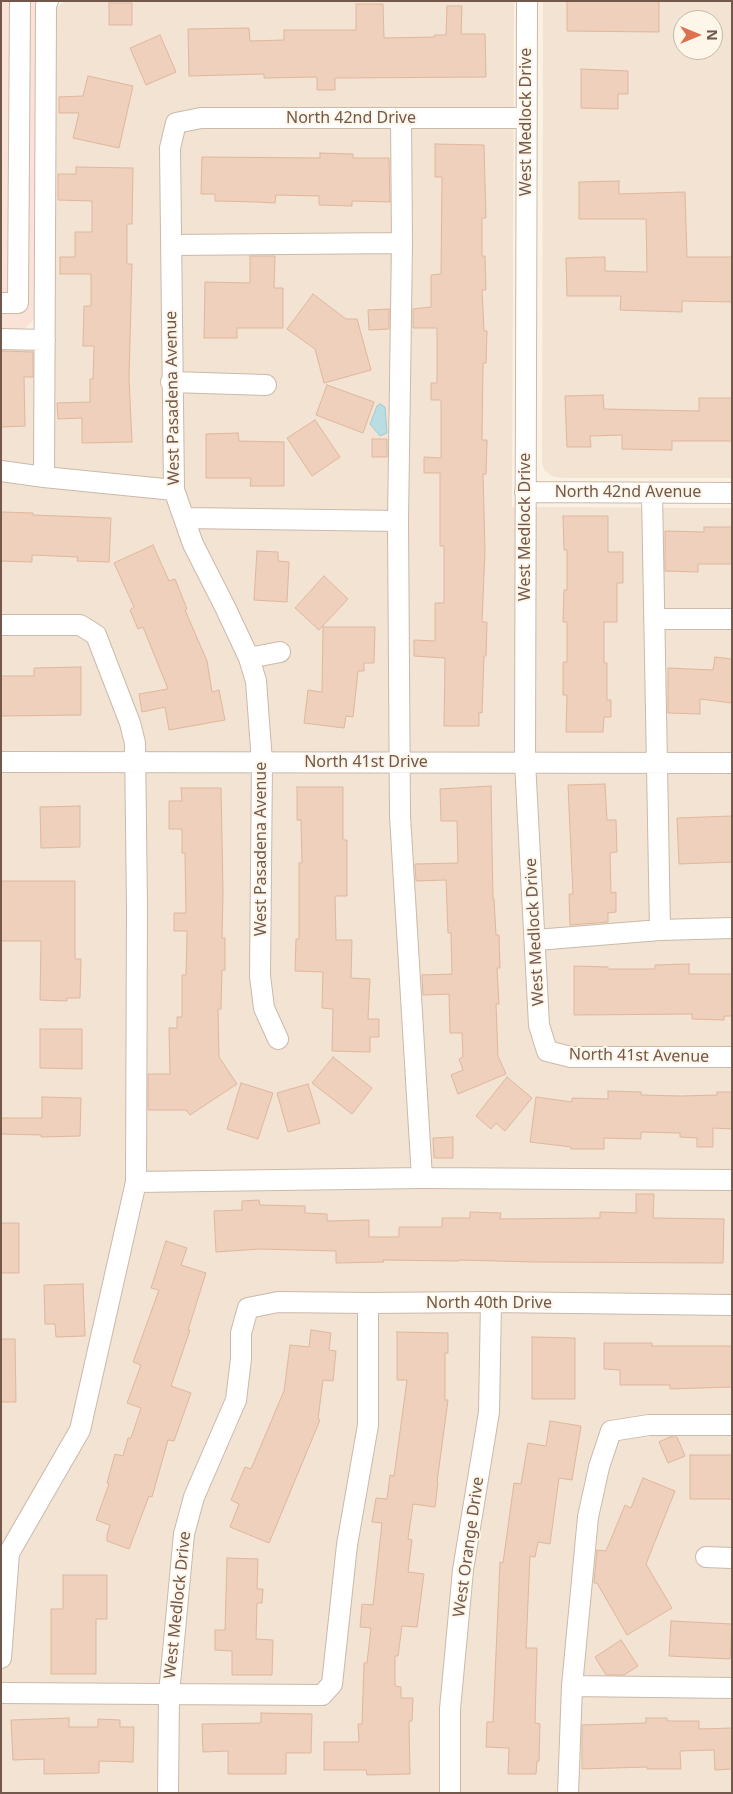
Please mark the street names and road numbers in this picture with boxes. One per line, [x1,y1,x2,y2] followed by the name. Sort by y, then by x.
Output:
[516,48,536,196] street label: West Medlock Drive
[286,108,416,128] street label: North 42nd Drive
[162,311,184,485] street label: West Pasadena Avenue
[515,453,535,601] street label: West Medlock Drive
[555,482,701,502] street label: North 42nd Avenue
[304,752,428,772] street label: North 41st Drive
[251,762,271,936] street label: West Pasadena Avenue
[522,857,548,1007] street label: West Medlock Drive
[569,1045,709,1067] street label: North 41st Avenue
[426,1293,552,1313] street label: North 40th Drive
[450,1476,488,1618] street label: West Orange Drive
[161,1530,195,1680] street label: West Medlock Drive

